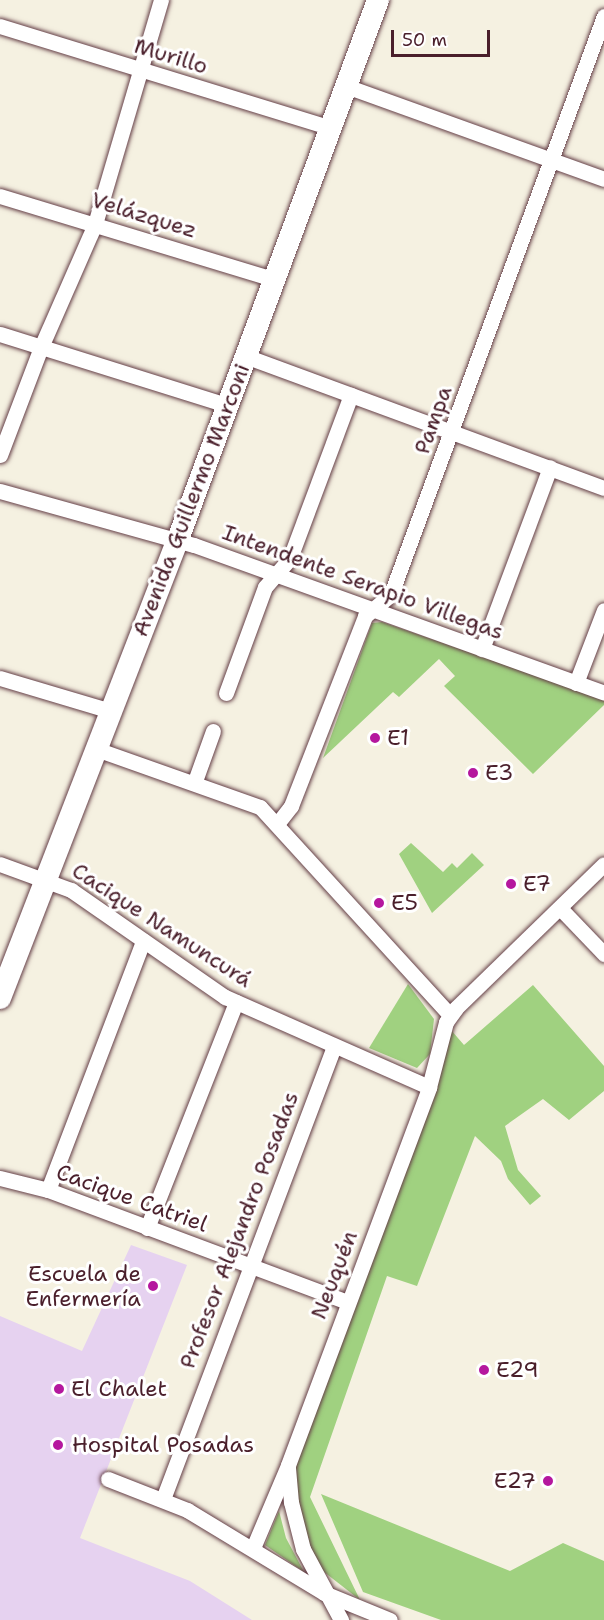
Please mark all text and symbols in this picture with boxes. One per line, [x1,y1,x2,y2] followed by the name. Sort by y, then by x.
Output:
[394,18,493,56] scale bar
[402,28,447,52] text: 50 m
[131,32,211,80] street label: Murillo
[88,186,200,244] street label: Velázquez
[127,360,255,640] street label: Avenida Guillermo Marconi
[409,382,457,458] street label: Pampa
[219,519,507,645] street label: Intendente Serapio Villegas
[387,725,409,751] place label: E1
[368,731,382,745] marker: E1
[485,760,513,786] place label: E3
[466,766,480,780] marker: E3
[67,857,257,993] street label: Cacique Namuncurá
[523,871,551,897] place label: E7
[504,877,518,891] marker: E7
[391,890,418,916] place label: E5
[372,896,386,910] marker: E5
[174,1088,304,1372] street label: Profesor Alejandro Posadas
[53,1158,211,1238] street label: Cacique Catriel
[305,1227,363,1323] street label: Neuquén
[25,1260,141,1312] place label: Escuela de Enfermería
[146,1279,160,1293] marker: Escuela de Enfermería
[496,1357,539,1383] place label: E29
[477,1363,491,1377] marker: E29
[71,1376,167,1402] place label: El Chalet
[52,1382,66,1396] marker: El Chalet
[72,1432,254,1458] place label: Hospital Posadas
[49,1436,67,1454] marker: Hospital Posadas
[494,1468,536,1494] place label: E27
[541,1474,555,1488] marker: E27

